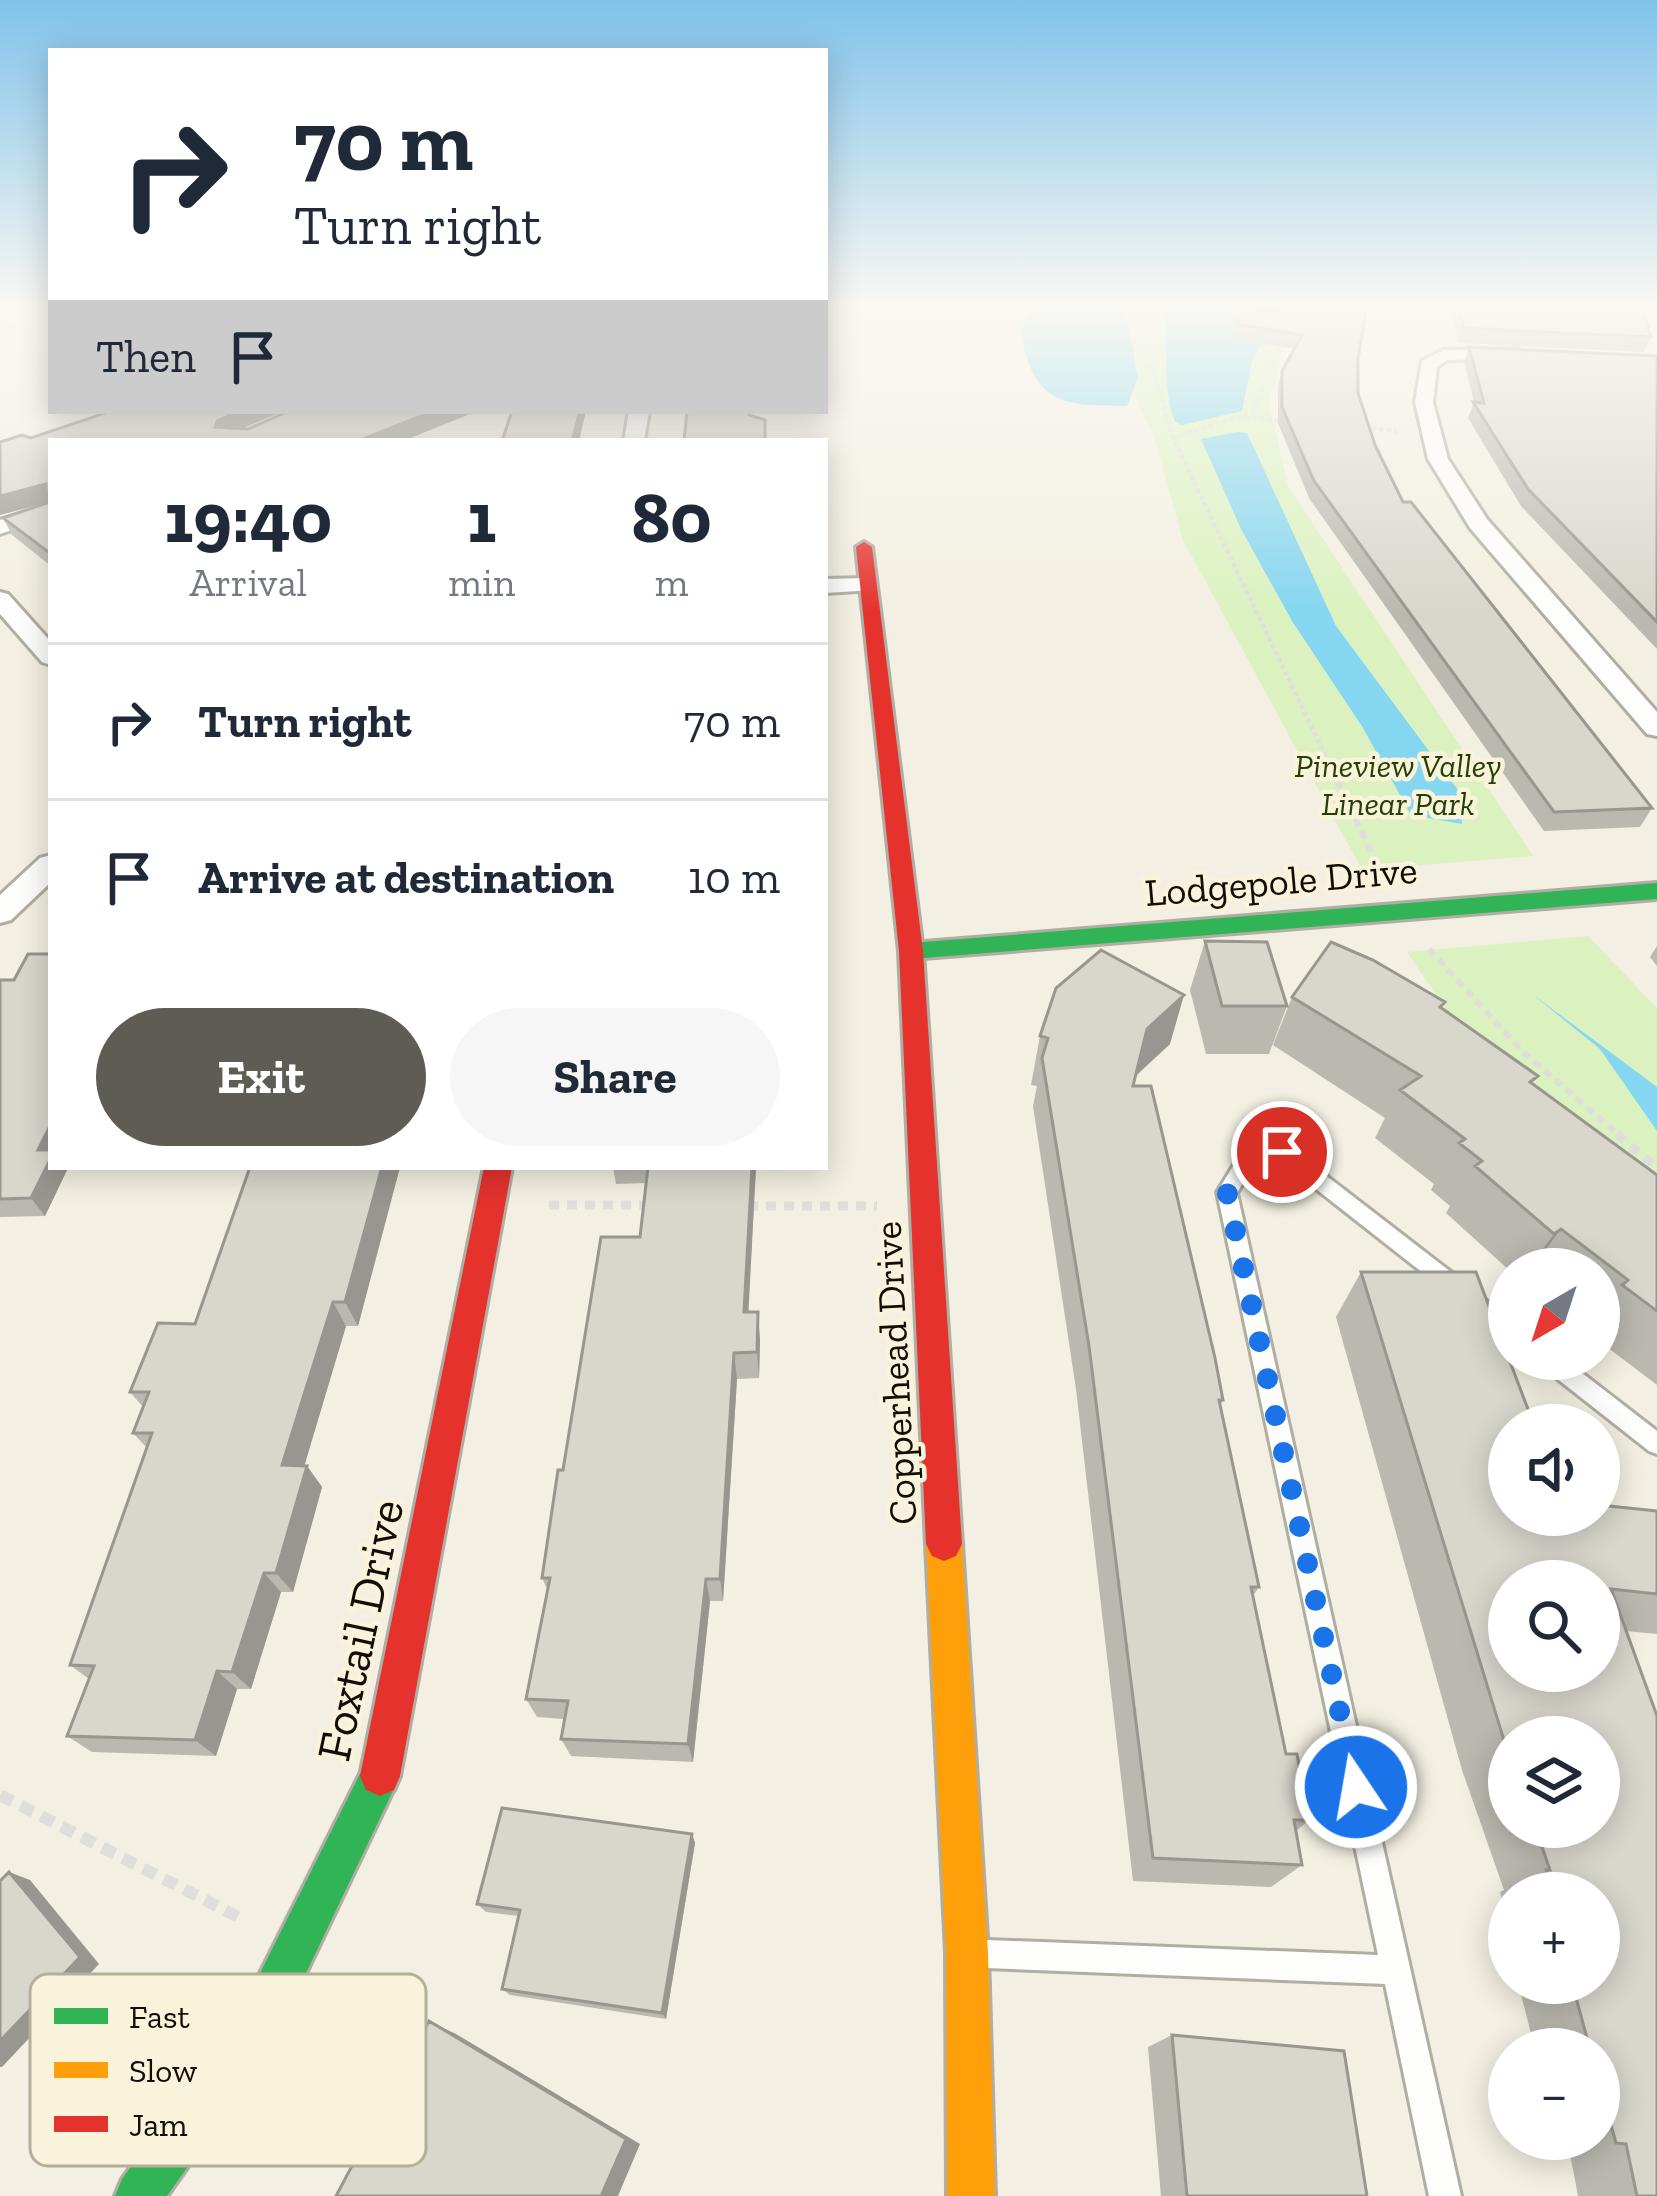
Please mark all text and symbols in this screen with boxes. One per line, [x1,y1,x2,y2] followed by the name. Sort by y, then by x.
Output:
[294,91,473,192] text: 70 m
[96,96,252,252] icon: right
[294,193,541,258] text: Turn right
[220,324,286,390] icon: arrive
[96,330,196,384] text: Then
[164,474,332,560] text: 19:40
[467,474,496,560] text: 1
[631,474,712,560] text: 80
[189,559,307,606] text: Arrival
[448,559,515,606] text: min
[655,559,688,606] text: m
[96,689,162,755] icon: right
[198,695,411,749] text: Turn right
[684,695,780,749] text: 70 m
[1295,746,1501,823] park label: Pineview Valley Linear Park
[96,845,162,911] icon: arrive
[1143,846,1419,916] street label: Lodgepole Drive
[198,851,614,905] text: Arrive at destination
[688,851,780,905] text: 10 m
[96,1008,426,1146] button: Exit
[450,1008,780,1146] button: Share
[1231,1101,1333,1203] pin
[1249,1119,1315,1185] icon: arrive
[864,1220,926,1526] street label: Copperhead Drive
[1488,1248,1620,1380] north arrow
[1488,1248,1620,2160] map controls
[1488,1404,1620,1536] button: sound
[305,1494,415,1766] street label: Foxtail Drive
[1488,1560,1620,1692] button: search
[1488,1716,1620,1848] button: layers
[1293,1724,1419,1850] position arrow
[1488,1872,1620,2004] button: +
[30,1974,426,2166] legend
[129,1997,190,2036] text: Fast
[1488,2028,1620,2160] button: −
[129,2051,197,2090] text: Slow
[129,2105,188,2144] text: Jam

